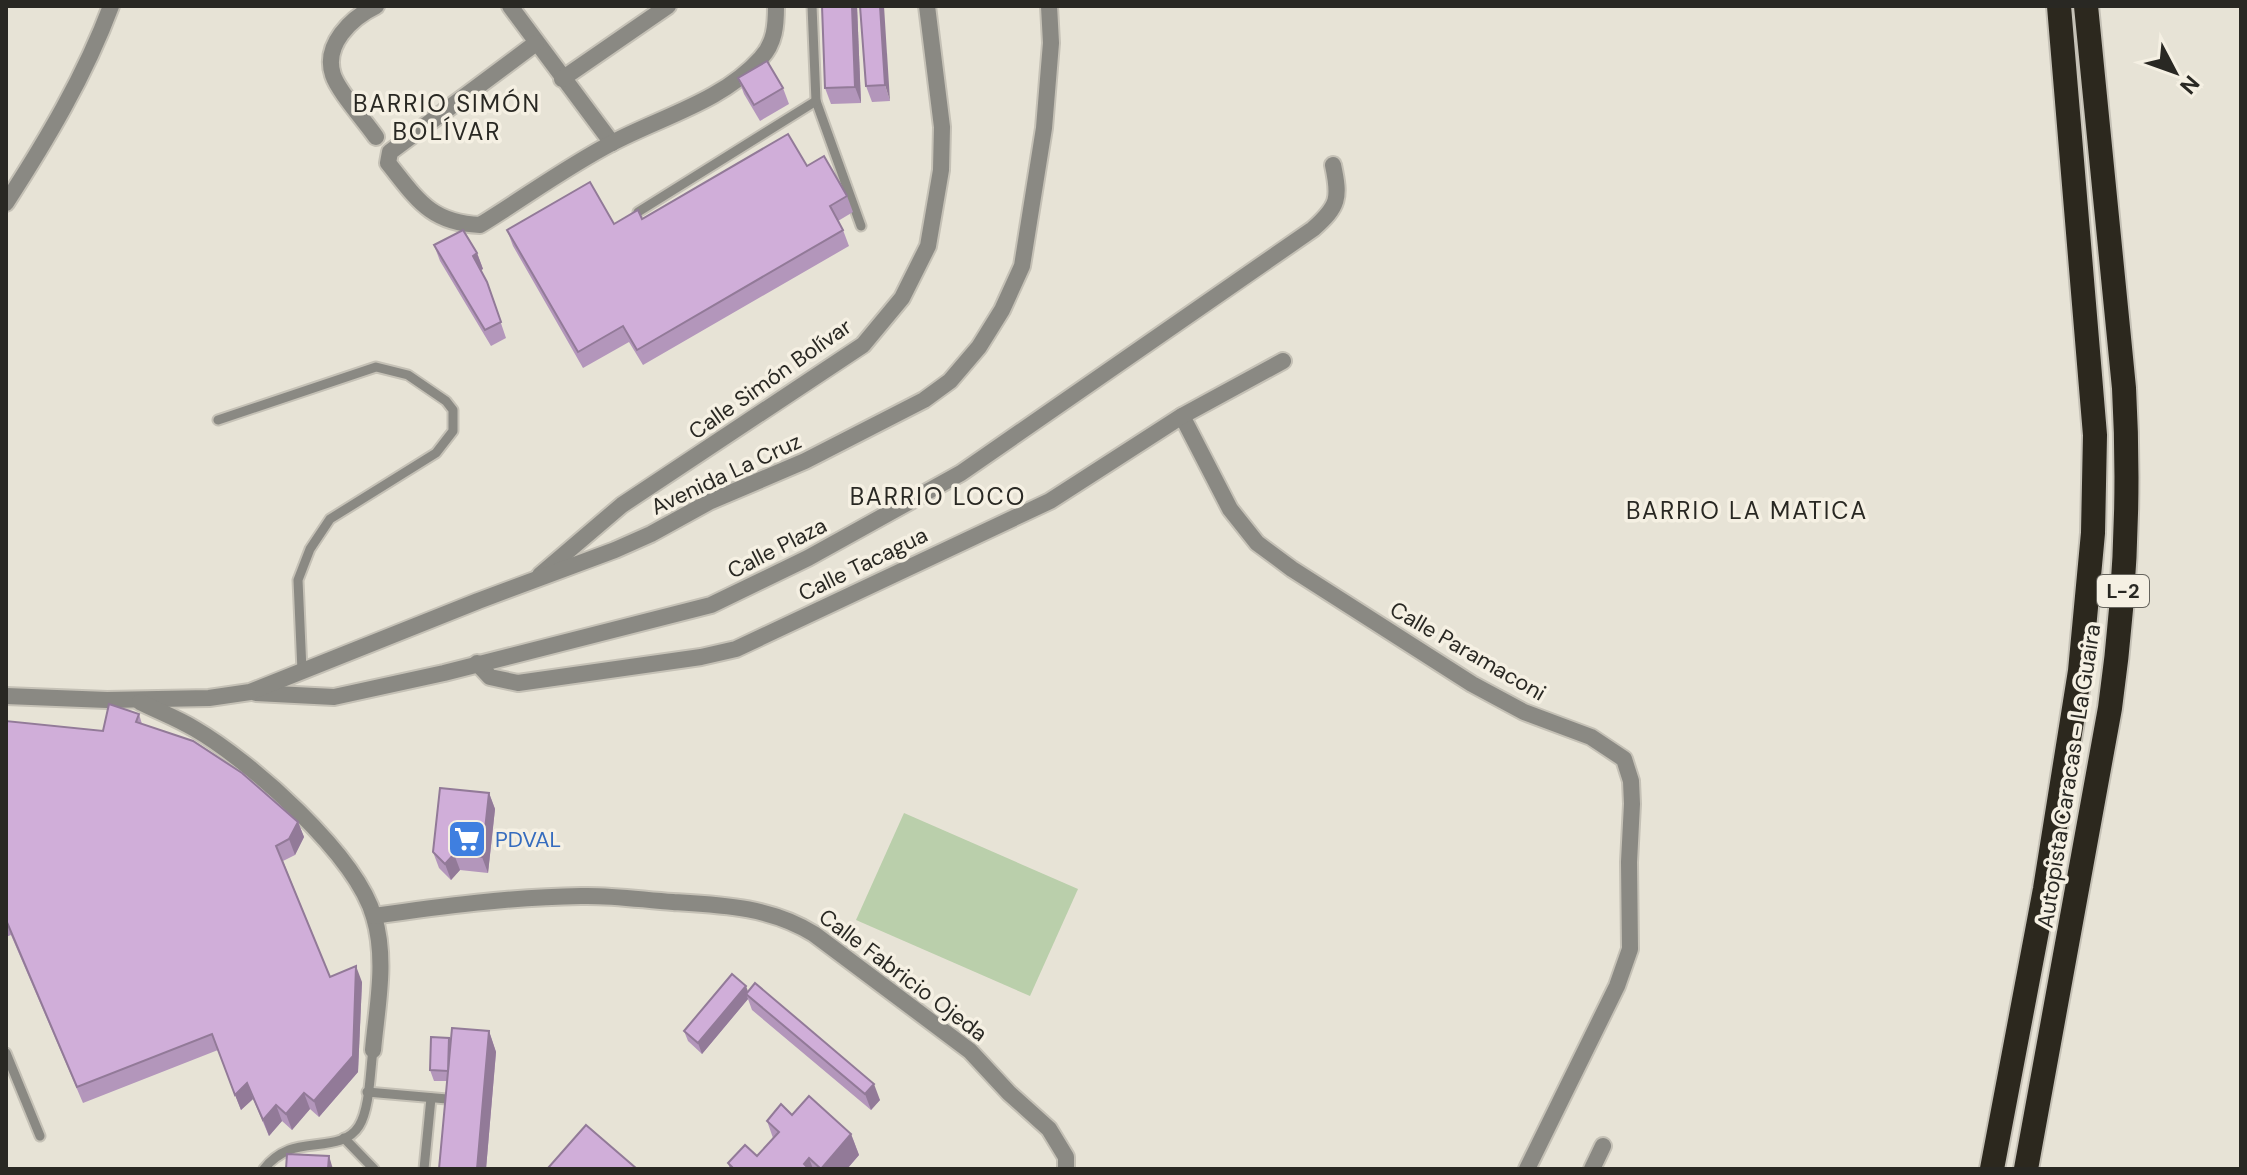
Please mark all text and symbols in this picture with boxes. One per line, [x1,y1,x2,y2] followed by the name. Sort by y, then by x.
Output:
[2135,32,2215,112] north arrow
[2174,69,2206,100] text: N
[353,88,541,147] district label: BARRIO SIMÓN BOLÍVAR
[683,312,857,446] street label: Calle Simón Bolívar
[646,427,806,521] street label: Avenida La Cruz
[850,481,1026,512] district label: BARRIO LOCO
[1626,495,1868,526] district label: BARRIO LA MATICA
[722,511,832,585] street label: Calle Plaza
[794,520,932,608] street label: Calle Tacagua
[2097,575,2149,607] road number: L-2
[1385,595,1551,707] street label: Calle Paramaconi
[2031,622,2107,930] street label: Autopista Caracas - La Guaira
[446,818,488,860] supermarket icon: PDVAL
[495,825,561,854] place label: PDVAL
[813,902,993,1048] street label: Calle Fabricio Ojeda

